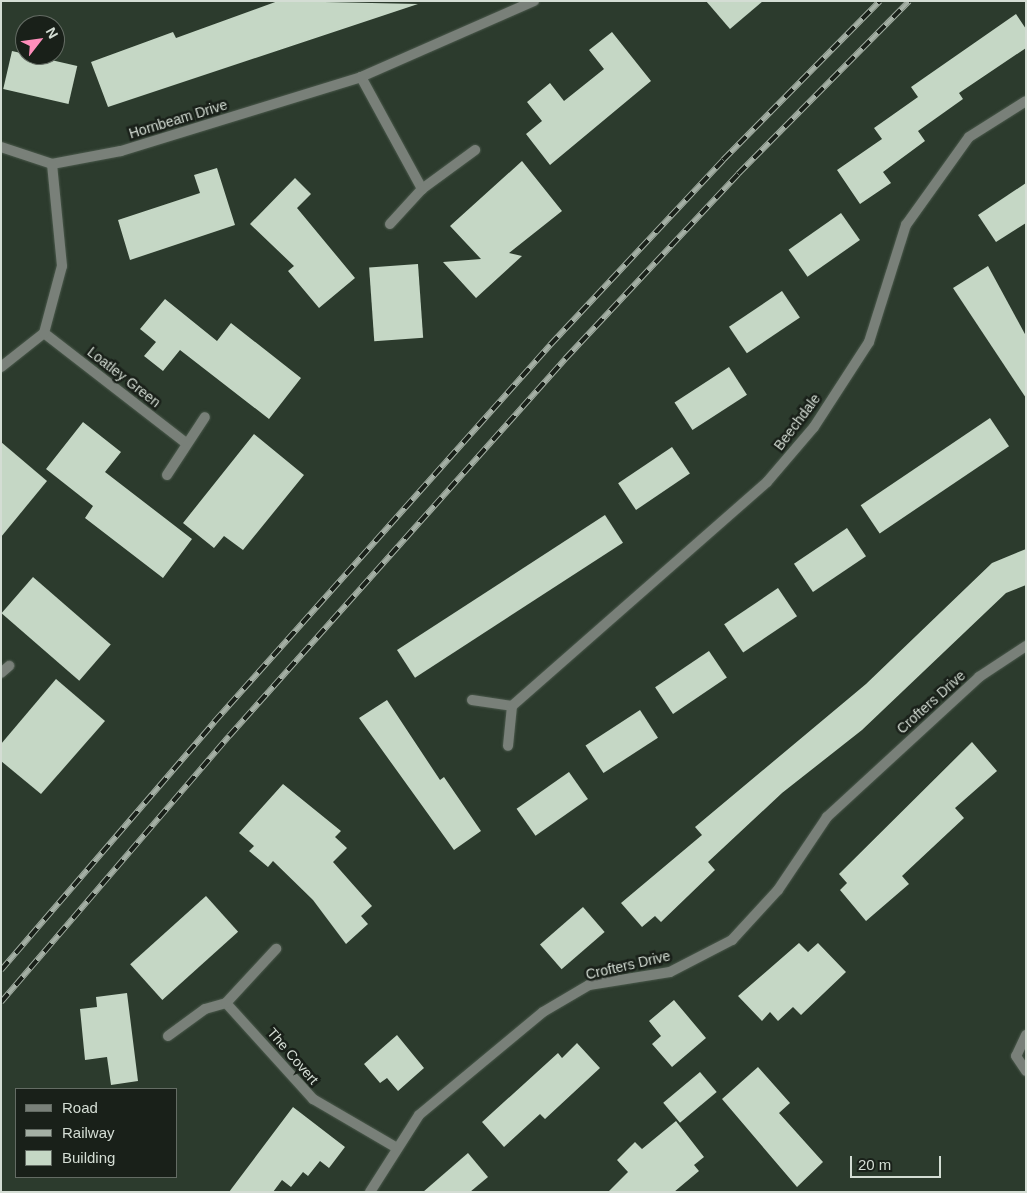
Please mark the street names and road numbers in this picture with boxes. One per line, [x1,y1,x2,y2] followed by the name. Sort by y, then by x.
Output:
[127,96,229,142] street label: Hornbeam Drive
[84,343,164,411] street label: Loatley Green
[770,391,824,453] street label: Beechdale
[893,667,969,737] street label: Crofters Drive
[584,947,672,983] street label: Crofters Drive
[264,1024,322,1088] street label: The Covert

